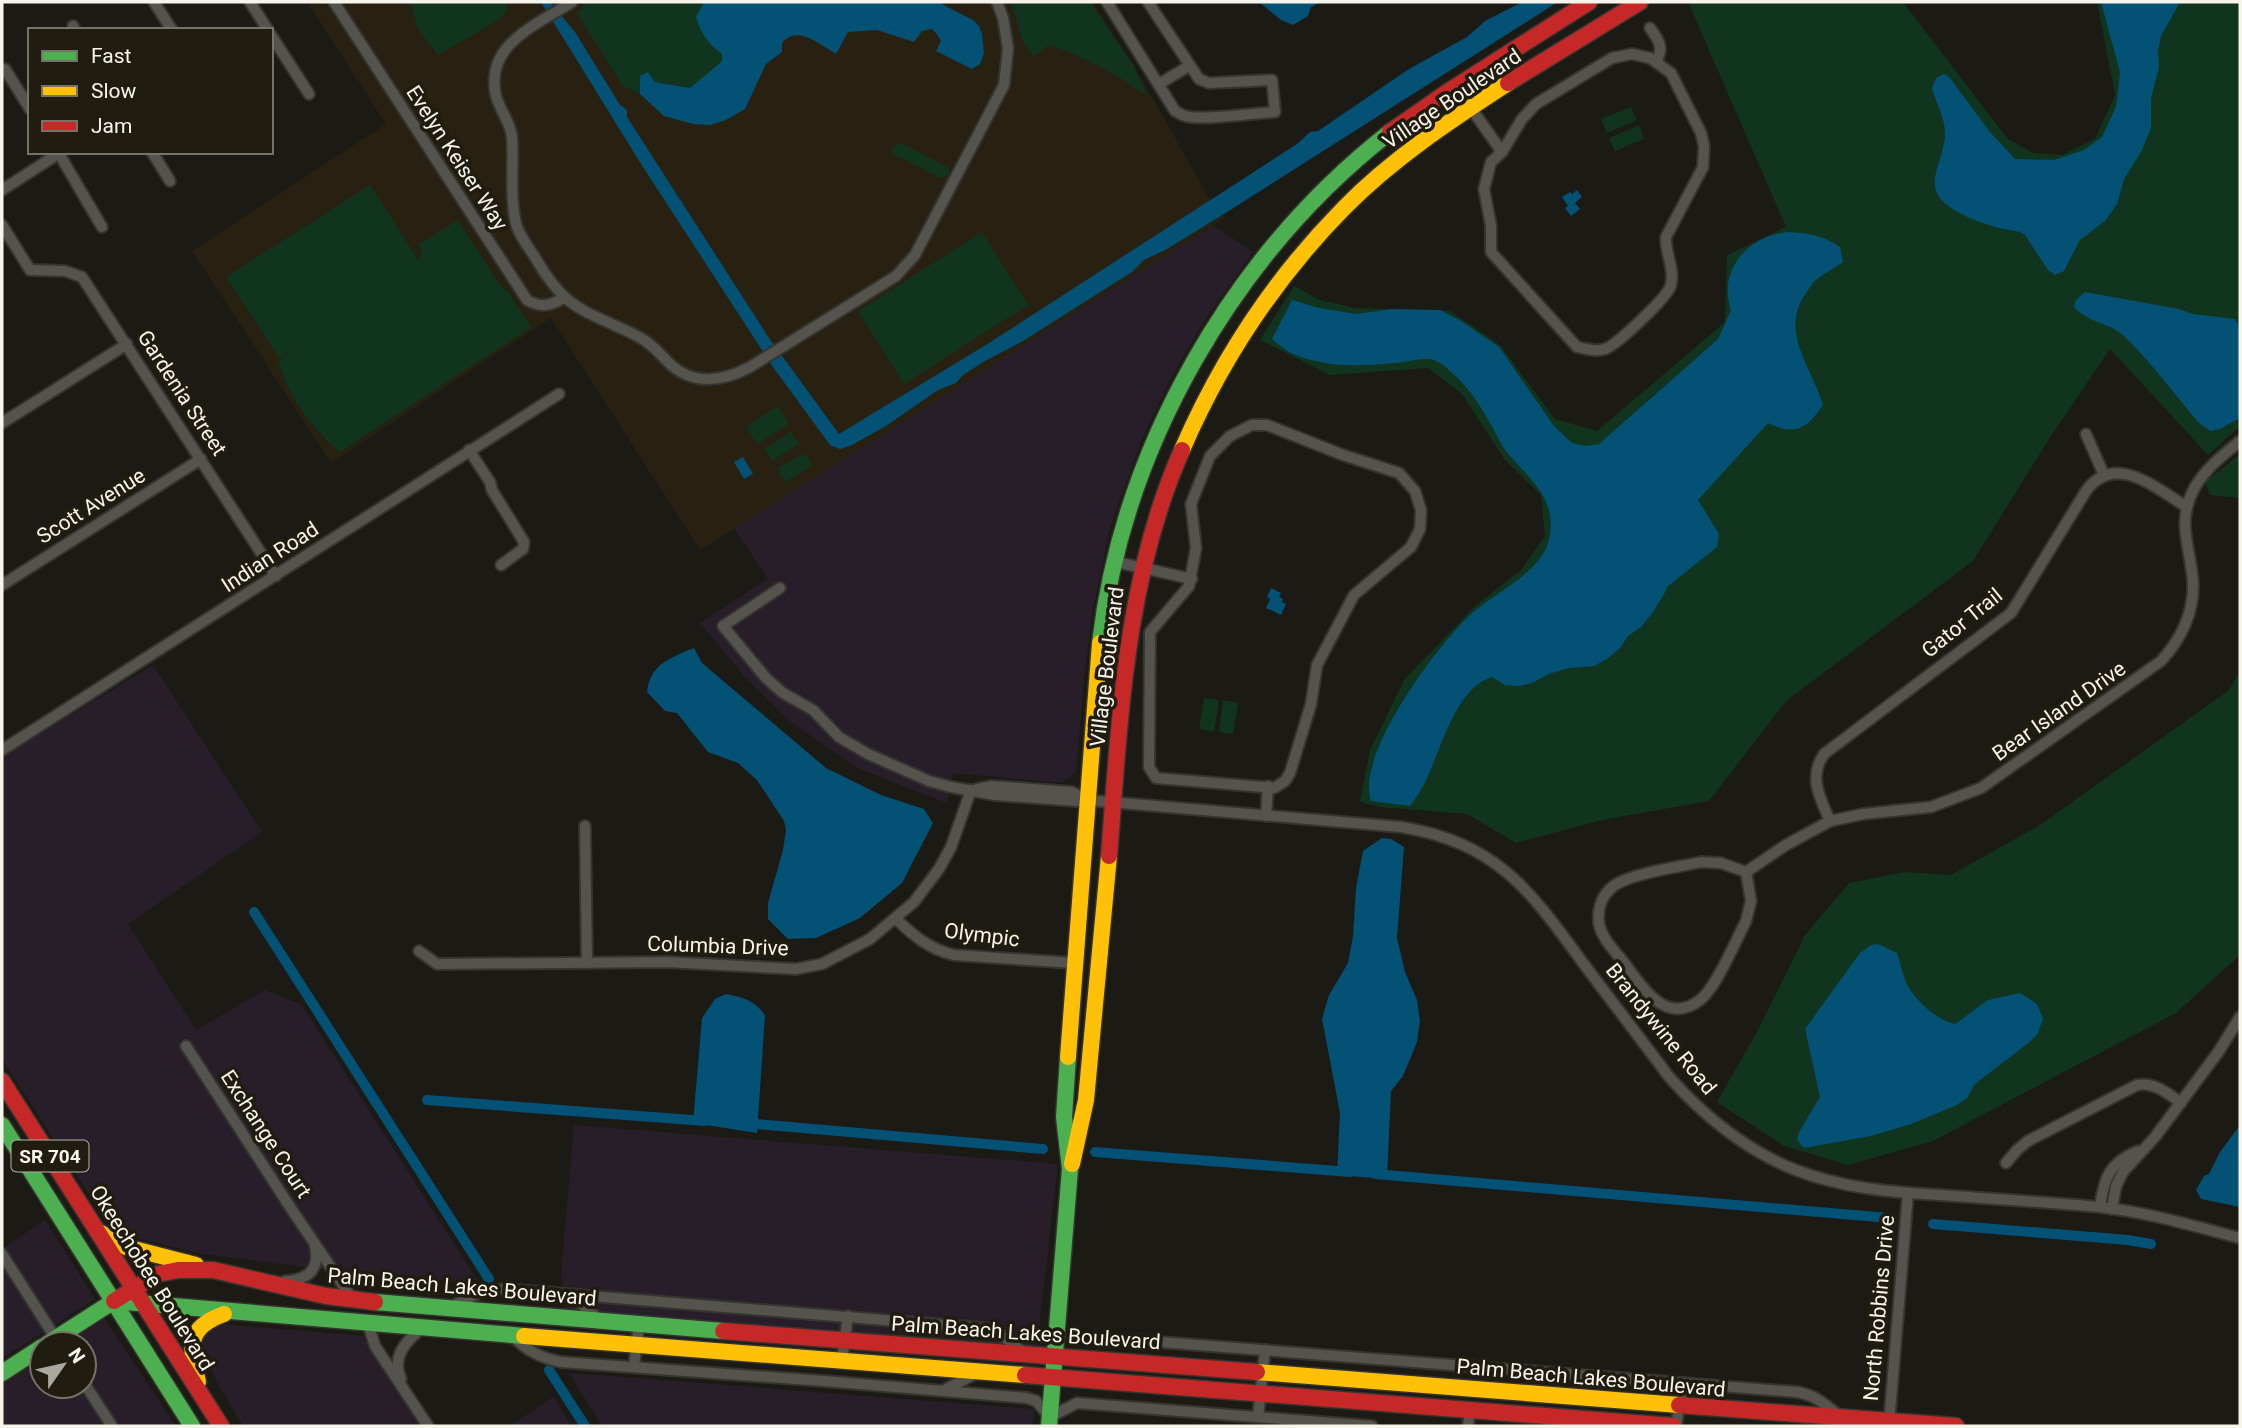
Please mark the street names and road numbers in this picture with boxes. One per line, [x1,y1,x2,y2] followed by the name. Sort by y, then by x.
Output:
[1378,44,1526,154] street label: Village Boulevard
[401,81,513,235] street label: Evelyn Keiser Way
[133,326,231,460] street label: Gardenia Street
[32,463,150,549] street label: Scott Avenue
[217,517,323,597] street label: Indian Road
[1917,583,2007,663] street label: Gator Trail
[1085,586,1129,748] street label: Village Boulevard
[1988,656,2130,766] street label: Bear Island Drive
[943,918,1021,952] street label: Olympic
[647,932,789,960] street label: Columbia Drive
[1601,959,1721,1099] street label: Brandywine Road
[216,1066,316,1203] street label: Exchange Court
[12,1140,88,1172] road number: SR 704
[85,1181,219,1375] street label: Okeechobee Boulevard
[1859,1214,1899,1402] street label: North Robbins Drive
[326,1263,598,1311] street label: Palm Beach Lakes Boulevard
[890,1312,1162,1354] street label: Palm Beach Lakes Boulevard
[1455,1354,1727,1402] street label: Palm Beach Lakes Boulevard

